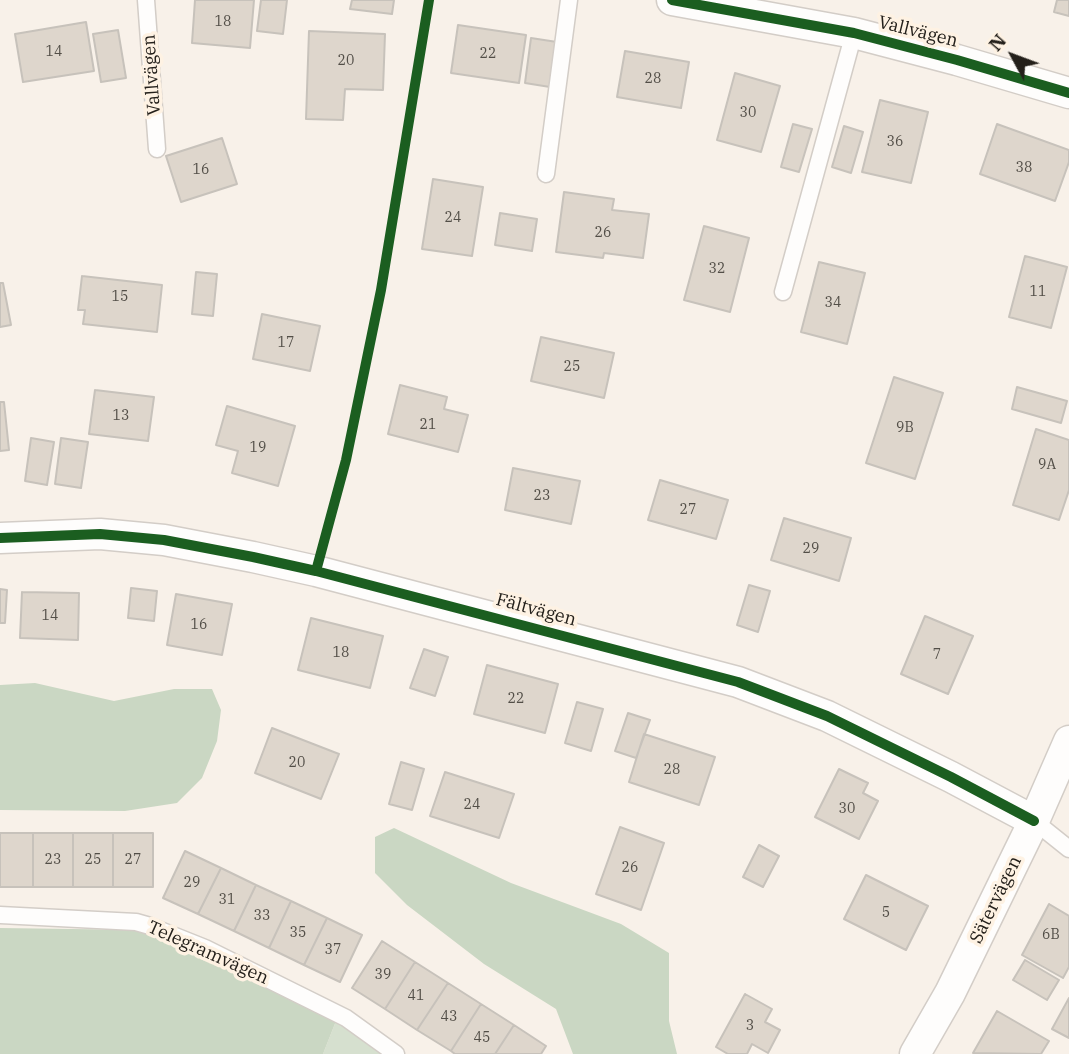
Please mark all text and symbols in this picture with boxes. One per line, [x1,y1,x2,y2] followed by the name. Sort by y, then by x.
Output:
[876,12,960,52] street label: Vallvägen
[215,14,231,30] house number: 18
[978,21,1048,91] north arrow
[983,29,1011,56] text: N
[138,34,166,116] street label: Vallvägen
[46,44,62,60] house number: 14
[480,46,496,62] house number: 22
[338,53,354,69] house number: 20
[645,71,661,87] house number: 28
[740,105,756,121] house number: 30
[887,134,903,150] house number: 36
[1016,160,1032,176] house number: 38
[193,162,209,178] house number: 16
[445,210,461,226] house number: 24
[595,225,611,241] house number: 26
[709,261,725,277] house number: 32
[1030,284,1046,300] house number: 11
[112,289,128,305] house number: 15
[825,295,841,311] house number: 34
[278,335,294,351] house number: 17
[564,359,580,375] house number: 25
[113,408,129,424] house number: 13
[420,417,436,433] house number: 21
[896,420,914,436] house number: 9B
[250,440,266,456] house number: 19
[1038,457,1056,473] house number: 9A
[534,488,550,504] house number: 23
[680,502,696,518] house number: 27
[803,541,819,557] house number: 29
[494,589,578,631] street label: Fältvägen
[42,608,58,624] house number: 14
[191,617,207,633] house number: 16
[333,645,349,661] house number: 18
[933,647,941,663] house number: 7
[508,691,524,707] house number: 22
[289,755,305,771] house number: 20
[664,762,680,778] house number: 28
[464,797,480,813] house number: 24
[839,801,855,817] house number: 30
[45,852,61,868] house number: 23
[85,852,101,868] house number: 25
[125,852,141,868] house number: 27
[966,853,1026,947] street label: Sätervägen
[622,860,638,876] house number: 26
[184,875,200,891] house number: 29
[219,892,235,908] house number: 31
[882,905,890,921] house number: 5
[254,908,270,924] house number: 33
[144,917,272,989] street label: Telegramvägen
[290,925,306,941] house number: 35
[1042,927,1060,943] house number: 6B
[325,942,341,958] house number: 37
[375,967,391,983] house number: 39
[408,988,424,1004] house number: 41
[441,1009,457,1025] house number: 43
[746,1018,754,1034] house number: 3
[474,1030,490,1046] house number: 45

